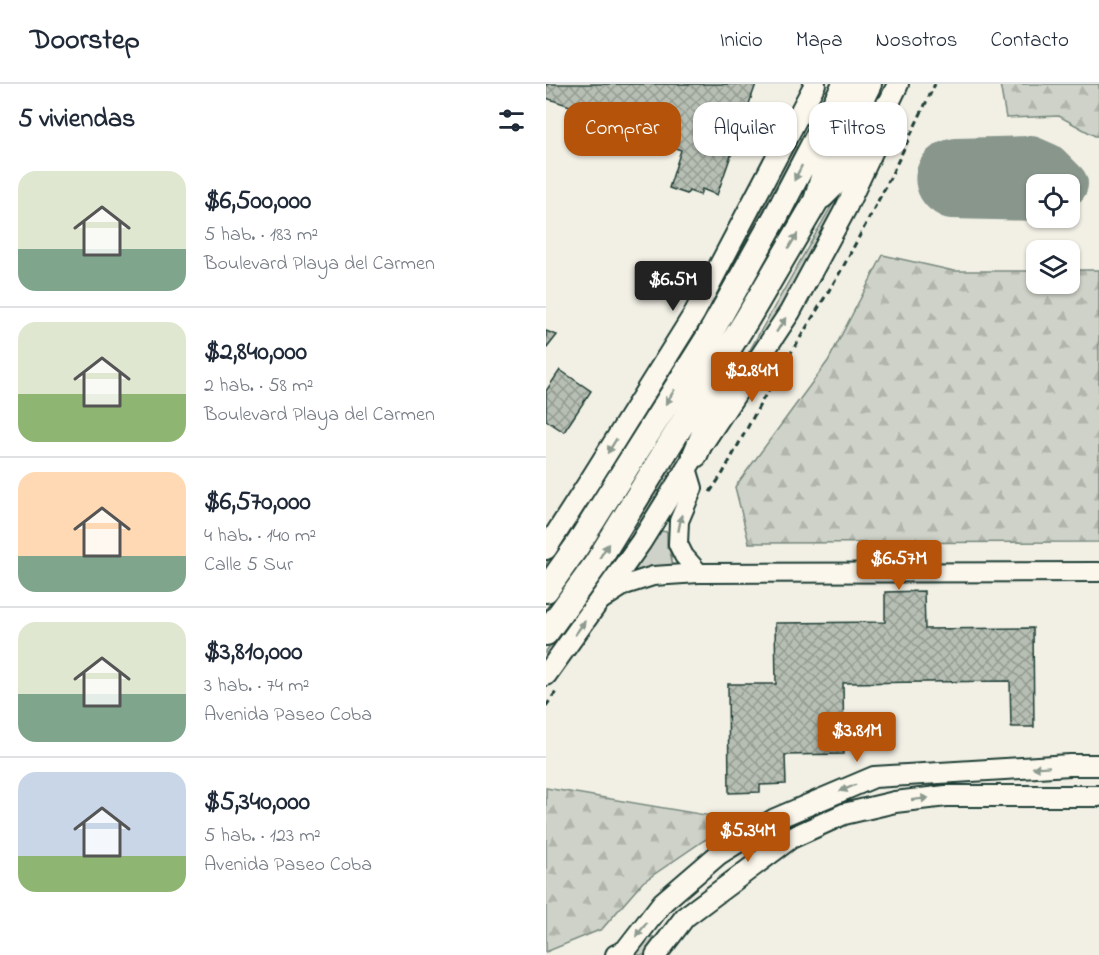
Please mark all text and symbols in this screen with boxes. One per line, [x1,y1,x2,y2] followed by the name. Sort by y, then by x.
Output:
[30,21,140,62] text: Doorstep
[720,26,763,56] text: Inicio
[796,26,843,56] text: Mapa
[876,26,958,56] text: Nosotros
[991,26,1069,56] text: Contacto
[18,101,135,139] text: 5 viviendas
[564,102,681,156] chip: Comprar
[693,102,797,156] chip: Alquilar
[809,102,907,156] chip: Filtros
[495,104,528,137] icon: filters
[793,165,803,182] one-way arrow
[1026,174,1080,294] map controls
[1026,174,1080,228] button: locate
[204,183,311,221] text: $6,500,000
[66,195,138,267] icon: home
[204,221,318,250] text: 5 hab. · 183 m²
[787,233,798,249] one-way arrow
[1026,240,1080,294] button: layers
[204,250,435,279] text: Boulevard Playa del Carmen
[631,261,715,312] pin: $6.5M
[649,266,697,295] text: $6.5M
[775,317,786,333] one-way arrow
[204,334,307,372] text: $2,840,000
[66,346,138,418] icon: home
[703,352,801,403] pin: $2.84M
[725,357,779,386] text: $2.84M
[204,372,314,401] text: 2 hab. · 58 m²
[665,389,676,405] one-way arrow
[204,401,435,430] text: Boulevard Playa del Carmen
[606,438,617,454] one-way arrow
[204,484,311,522] text: $6,570,000
[66,496,138,568] icon: home
[676,513,685,532] one-way arrow
[204,522,316,551] text: 4 hab. · 140 m²
[850,540,948,591] pin: $6.57M
[599,543,610,559] one-way arrow
[871,545,927,574] text: $6.57M
[204,551,293,580] text: Calle 5 Sur
[574,620,586,635] one-way arrow
[204,634,302,672] text: $3,810,000
[66,646,138,718] icon: home
[204,672,309,701] text: 3 hab. · 74 m²
[204,701,372,730] text: Avenida Paseo Coba
[808,712,906,763] pin: $3.81M
[832,717,882,746] text: $3.81M
[1031,762,1050,771] one-way arrow
[204,784,310,822] text: $5,340,000
[839,784,857,793] one-way arrow
[911,794,930,804] one-way arrow
[66,796,138,868] icon: home
[699,812,797,863] pin: $5.34M
[720,817,776,846] text: $5.34M
[204,822,321,851] text: 5 hab. · 123 m²
[204,851,372,880] text: Avenida Paseo Coba
[634,922,647,938] one-way arrow

